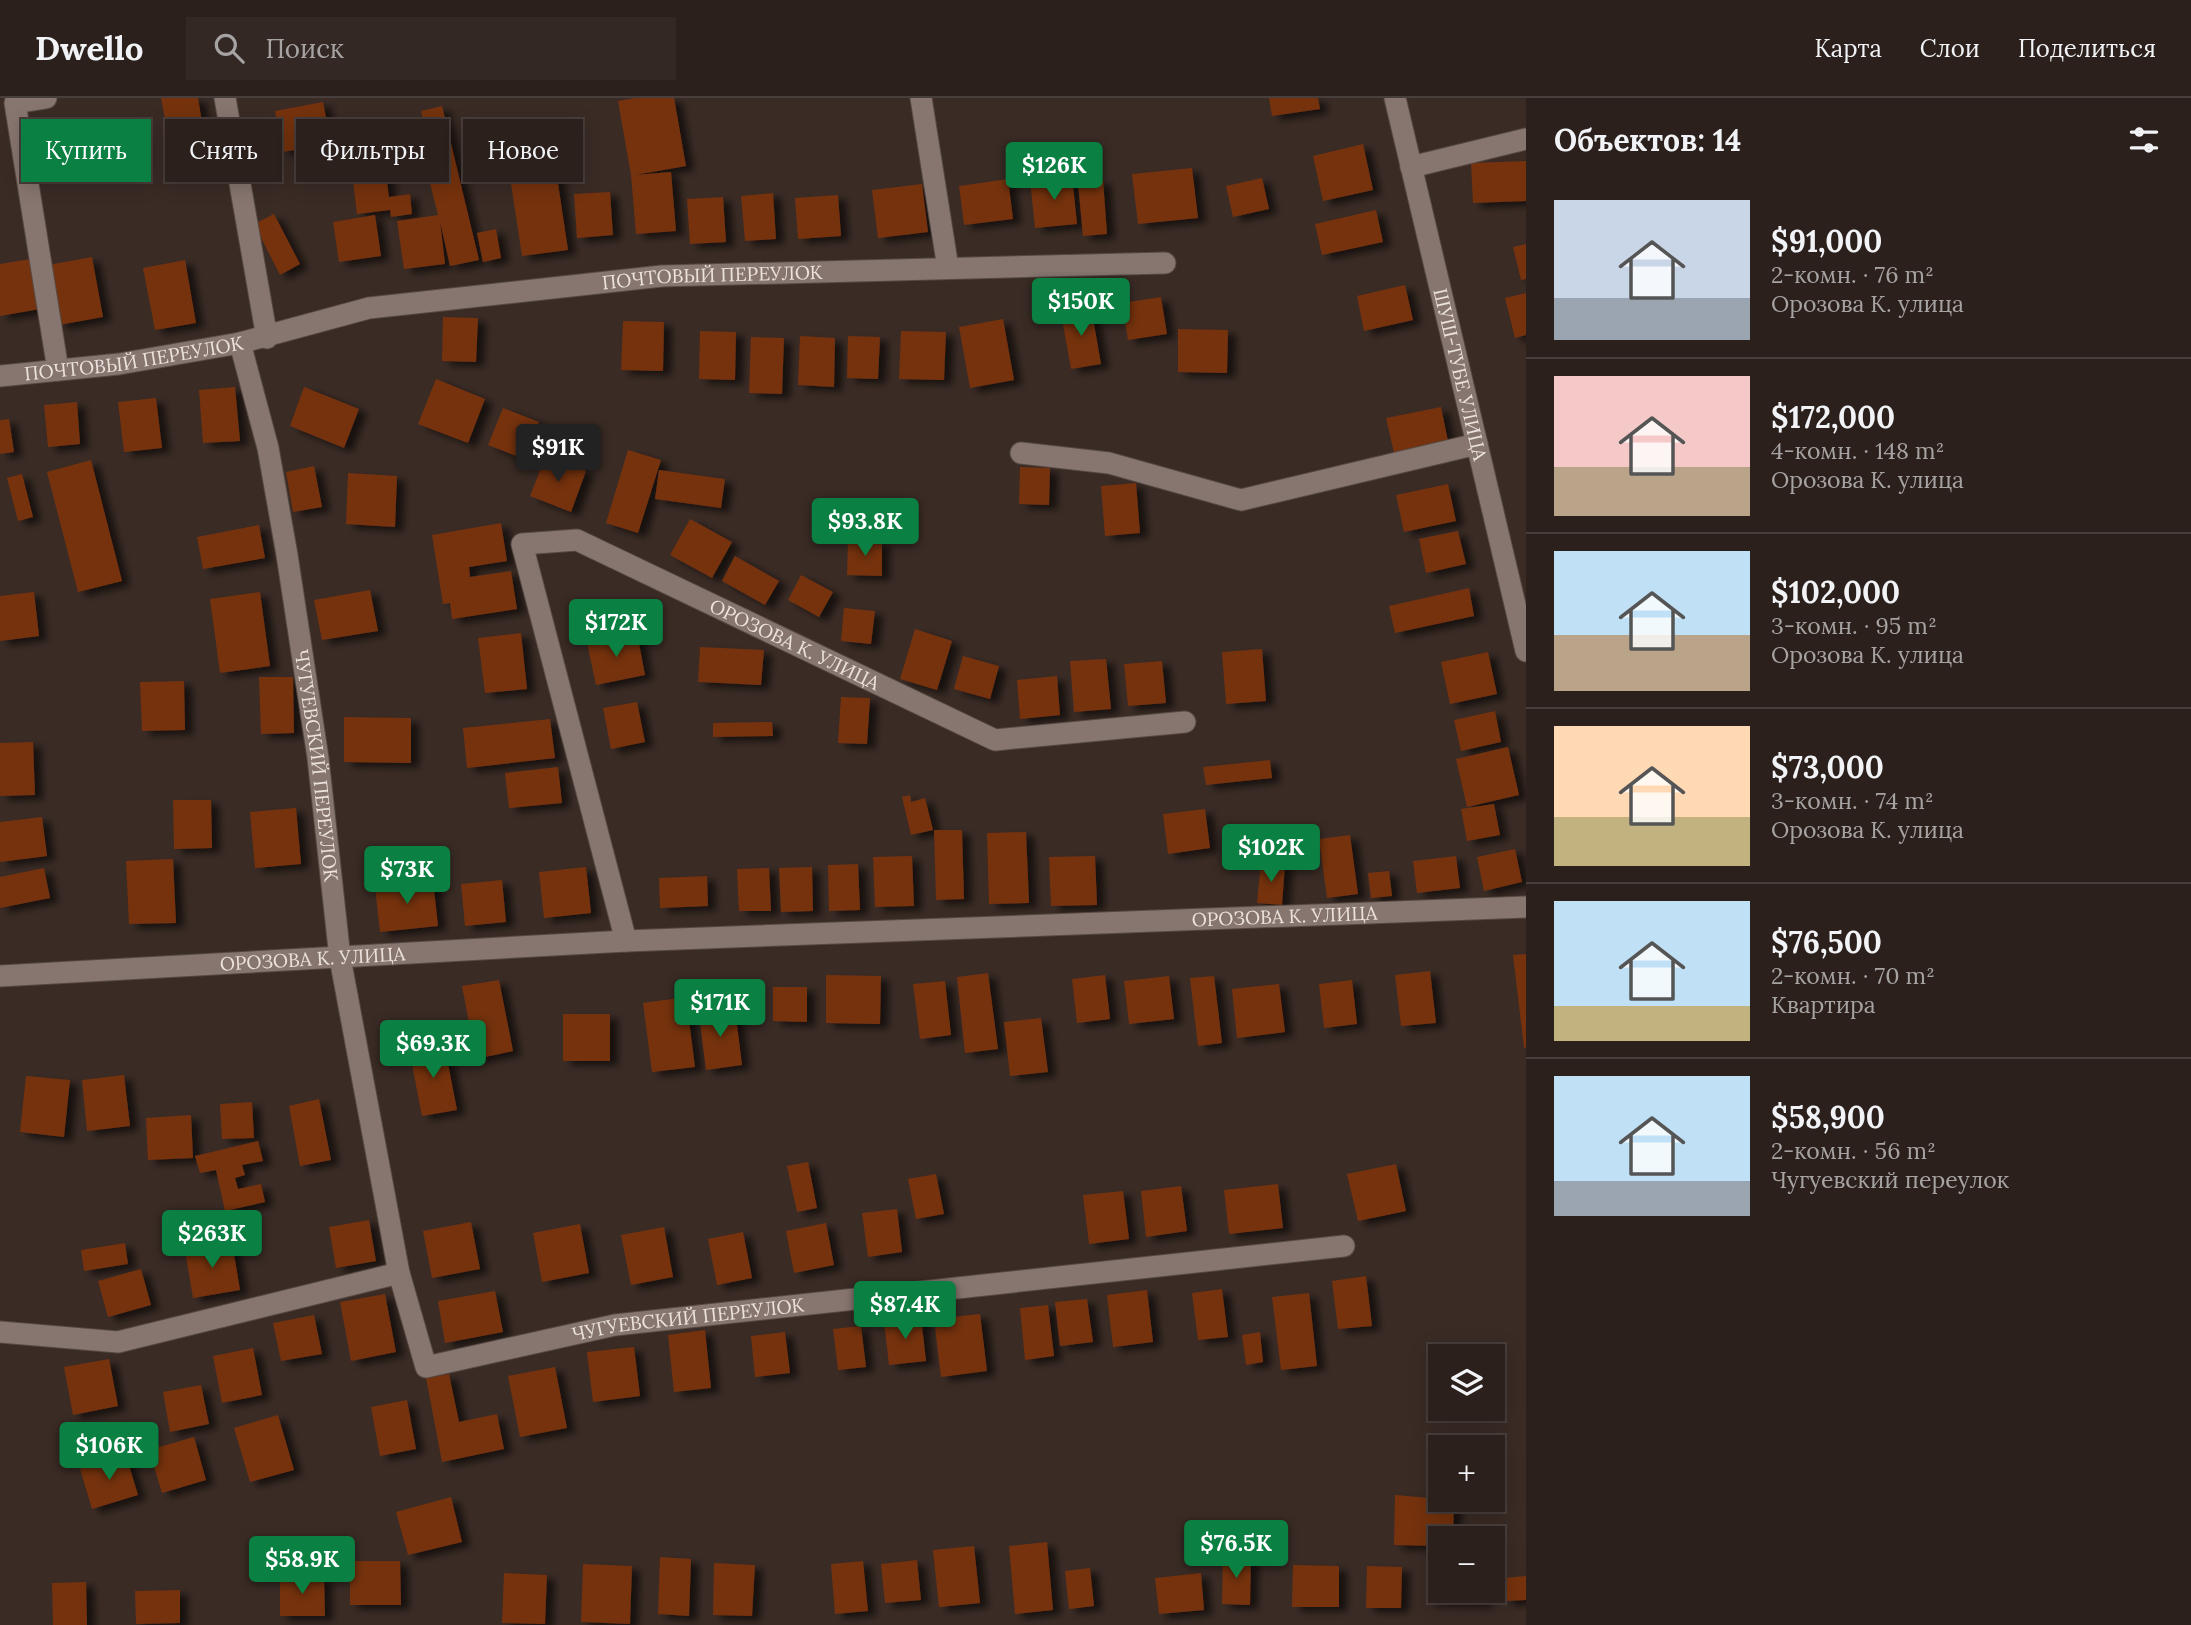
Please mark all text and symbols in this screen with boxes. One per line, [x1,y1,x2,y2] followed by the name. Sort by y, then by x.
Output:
[186,17,676,80] search box
[35,27,144,69] text: Dwello
[210,29,248,67] icon: search
[266,32,344,65] text: Поиск
[1814,33,1882,64] text: Карта
[1920,33,1980,64] text: Слои
[2018,33,2156,64] text: Поделиться
[21,119,151,182] chip: Купить
[165,119,282,182] chip: Снять
[296,119,449,182] chip: Фильтры
[463,119,583,182] chip: Новое
[1554,121,1741,159] text: Объектов: 14
[2125,121,2163,159] icon: filters
[1005,142,1103,202] pin: $126K
[1022,150,1086,179] text: $126K
[1771,222,1882,260] text: $91,000
[1610,228,1694,312] icon: home
[601,260,823,294] street label: ПОЧТОВЫЙ ПЕРЕУЛОК
[1771,260,1934,289] text: 2-комн. · 76 m²
[1032,278,1130,338] pin: $150K
[1048,286,1114,315] text: $150K
[1428,286,1493,464] street label: ШУШ-ТУБЕ УЛИЦА
[1771,289,1964,318] text: Орозова К. улица
[23,331,245,385] street label: ПОЧТОВЫЙ ПЕРЕУЛОК
[1771,398,1895,436] text: $172,000
[1610,404,1694,488] icon: home
[517,424,599,484] pin: $91K
[532,432,584,461] text: $91K
[1771,436,1944,465] text: 4-комн. · 148 m²
[1771,465,1964,494] text: Орозова К. улица
[808,498,922,558] pin: $93.8K
[828,506,902,535] text: $93.8K
[1771,573,1900,611] text: $102,000
[1610,579,1694,663] icon: home
[706,593,885,696] street label: ОРОЗОВА К. УЛИЦА
[567,600,665,659] pin: $172K
[585,607,647,636] text: $172K
[1771,611,1937,640] text: 3-комн. · 95 m²
[1771,640,1964,669] text: Орозова К. улица
[290,648,344,883] street label: ЧУГУЕВСКИЙ ПЕРЕУЛОК
[1771,748,1884,786] text: $73,000
[1610,754,1694,838] icon: home
[1771,786,1934,815] text: 3-комн. · 74 m²
[1771,815,1964,844] text: Орозова К. улица
[1222,824,1320,884] pin: $102K
[1238,832,1304,861] text: $102K
[366,846,448,906] pin: $73K
[380,854,434,883] text: $73K
[1191,901,1379,932] street label: ОРОЗОВА К. УЛИЦА
[1771,923,1882,961] text: $76,500
[1610,929,1694,1013] icon: home
[219,941,407,976] street label: ОРОЗОВА К. УЛИЦА
[1771,961,1935,990] text: 2-комн. · 70 m²
[671,979,769,1039] pin: $171K
[690,987,750,1016] text: $171K
[1771,990,1876,1019] text: Квартира
[376,1020,490,1080] pin: $69.3K
[396,1028,470,1057] text: $69.3K
[1771,1098,1885,1136] text: $58,900
[1610,1104,1694,1188] icon: home
[1771,1136,1936,1165] text: 2-комн. · 56 m²
[1771,1165,2009,1194] text: Чугуевский переулок
[163,1210,261,1270] pin: $263K
[178,1218,246,1247] text: $263K
[848,1282,962,1341] pin: $87.4K
[870,1289,940,1318] text: $87.4K
[570,1293,806,1346] street label: ЧУГУЕВСКИЙ ПЕРЕУЛОК
[1428,1344,1505,1603] map controls
[1428,1344,1505,1421] button: layers
[60,1422,158,1482] pin: $106K
[75,1430,143,1459] text: $106K
[1428,1435,1505,1512] button: +
[1179,1520,1293,1580] pin: $76.5K
[1428,1526,1505,1603] button: −
[1200,1528,1272,1557] text: $76.5K
[245,1536,359,1596] pin: $58.9K
[265,1544,339,1573] text: $58.9K

